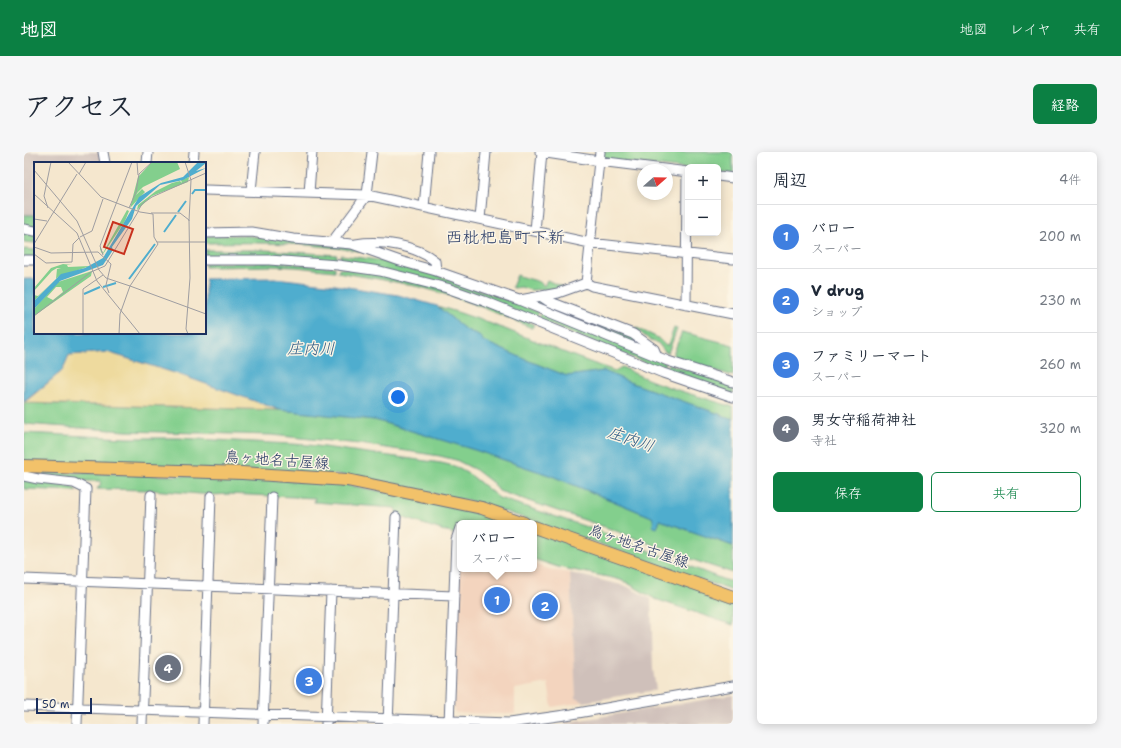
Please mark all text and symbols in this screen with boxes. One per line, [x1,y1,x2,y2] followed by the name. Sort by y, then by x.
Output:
[20,17,58,42] text: 地図
[960,20,988,38] text: 地図
[1010,20,1051,38] text: レイヤ
[1073,20,1101,38] text: 共有
[1033,84,1097,124] button: 経路
[24,87,134,125] text: アクセス
[34,162,206,334] inset map
[637,164,673,200] north arrow
[685,164,721,236] map controls
[685,164,721,200] button: +
[773,169,807,191] text: 周辺
[1059,171,1081,188] text: 4件
[685,200,721,236] button: −
[811,218,856,238] text: バロー
[446,226,565,248] district label: 西枇杷島町下新
[783,228,789,245] text: 1
[1039,228,1081,245] text: 200 m
[811,240,862,257] text: スーパー
[811,281,864,301] text: V drug
[781,292,791,309] text: 2
[1039,292,1081,309] text: 230 m
[811,303,862,320] text: ショップ
[287,338,335,359] water label: 庄内川
[811,346,932,366] text: ファミリーマート
[781,356,791,373] text: 3
[1039,356,1081,373] text: 260 m
[811,368,862,385] text: スーパー
[388,387,408,407] your location
[811,410,916,430] text: 男女守稲荷神社
[781,420,791,437] text: 4
[1039,420,1081,437] text: 320 m
[605,421,657,457] water label: 庄内川
[811,432,837,449] text: 寺社
[224,446,330,474] street label: 鳥ヶ地名古屋線
[773,472,923,512] button: 保存
[931,472,1081,512] button: 共有
[586,519,692,573] street label: 鳥ヶ地名古屋線
[457,520,537,572] popup
[471,528,516,548] text: バロー
[471,550,523,567] text: スーパー
[484,585,510,615] pin: 1
[532,591,558,621] pin: 2
[155,653,181,683] pin: 4
[296,666,322,696] pin: 3
[36,696,92,715] scale bar
[42,697,70,712] text: 50 m

